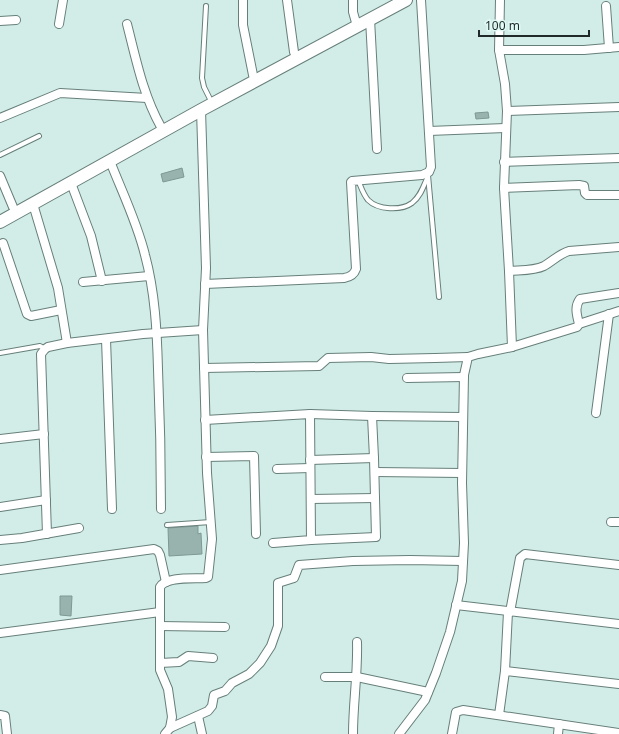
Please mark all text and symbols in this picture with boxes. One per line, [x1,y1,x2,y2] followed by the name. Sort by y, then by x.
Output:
[479,12,589,38] scale bar
[485,17,520,34] text: 100 m

